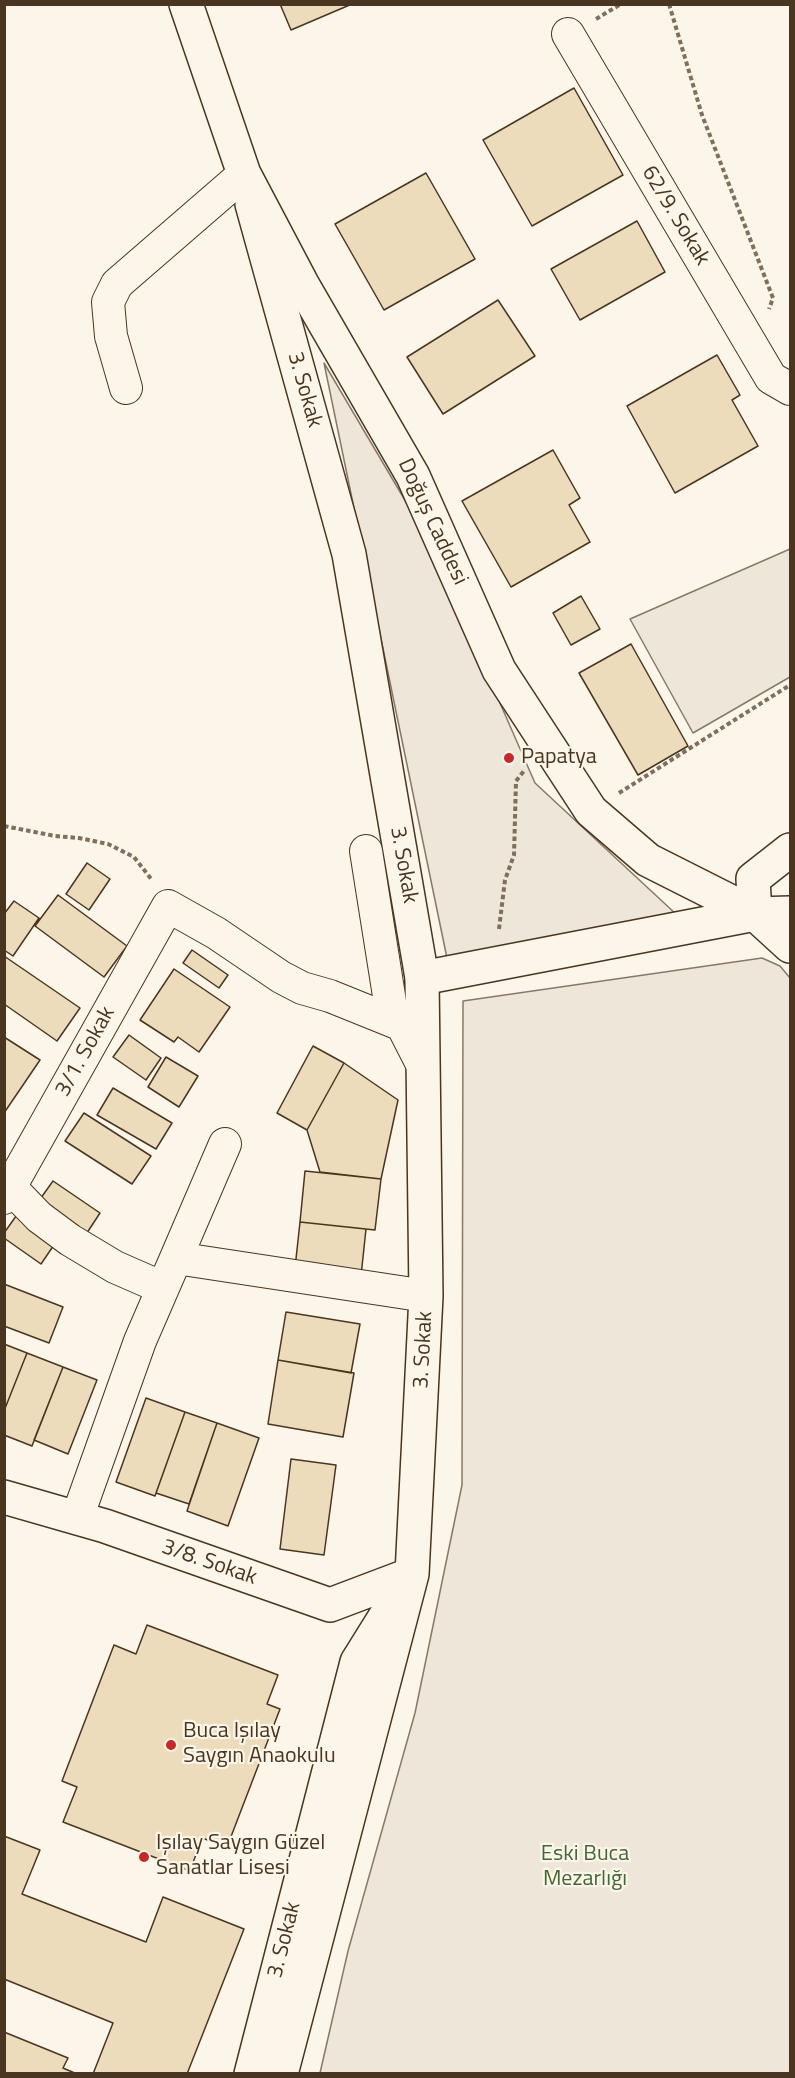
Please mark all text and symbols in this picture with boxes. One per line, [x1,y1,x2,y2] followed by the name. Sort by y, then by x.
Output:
[635,162,715,270] street label: 62/9. Sokak
[281,349,327,431] street label: 3. Sokak
[391,455,473,589] street label: Doğuş Caddesi
[521,745,597,771] place label: Papatya
[502,751,516,765] marker: Papatya
[383,825,423,905] street label: 3. Sokak
[50,1002,122,1102] street label: 3/1. Sokak
[409,1311,439,1389] street label: 3. Sokak
[158,1534,260,1592] street label: 3/8. Sokak
[183,1719,336,1771] place label: Buca Işılay Saygın Anaokulu
[164,1738,178,1752] marker: Buca Işılay Saygın Anaokulu
[156,1831,325,1882] place label: Işılay Saygın Güzel Sanatlar Lisesi
[541,1842,629,1894] park label: Eski Buca Mezarlığı
[137,1850,151,1864] marker: Işılay Saygın Güzel Sanatlar Lisesi
[263,1899,307,1981] street label: 3. Sokak

